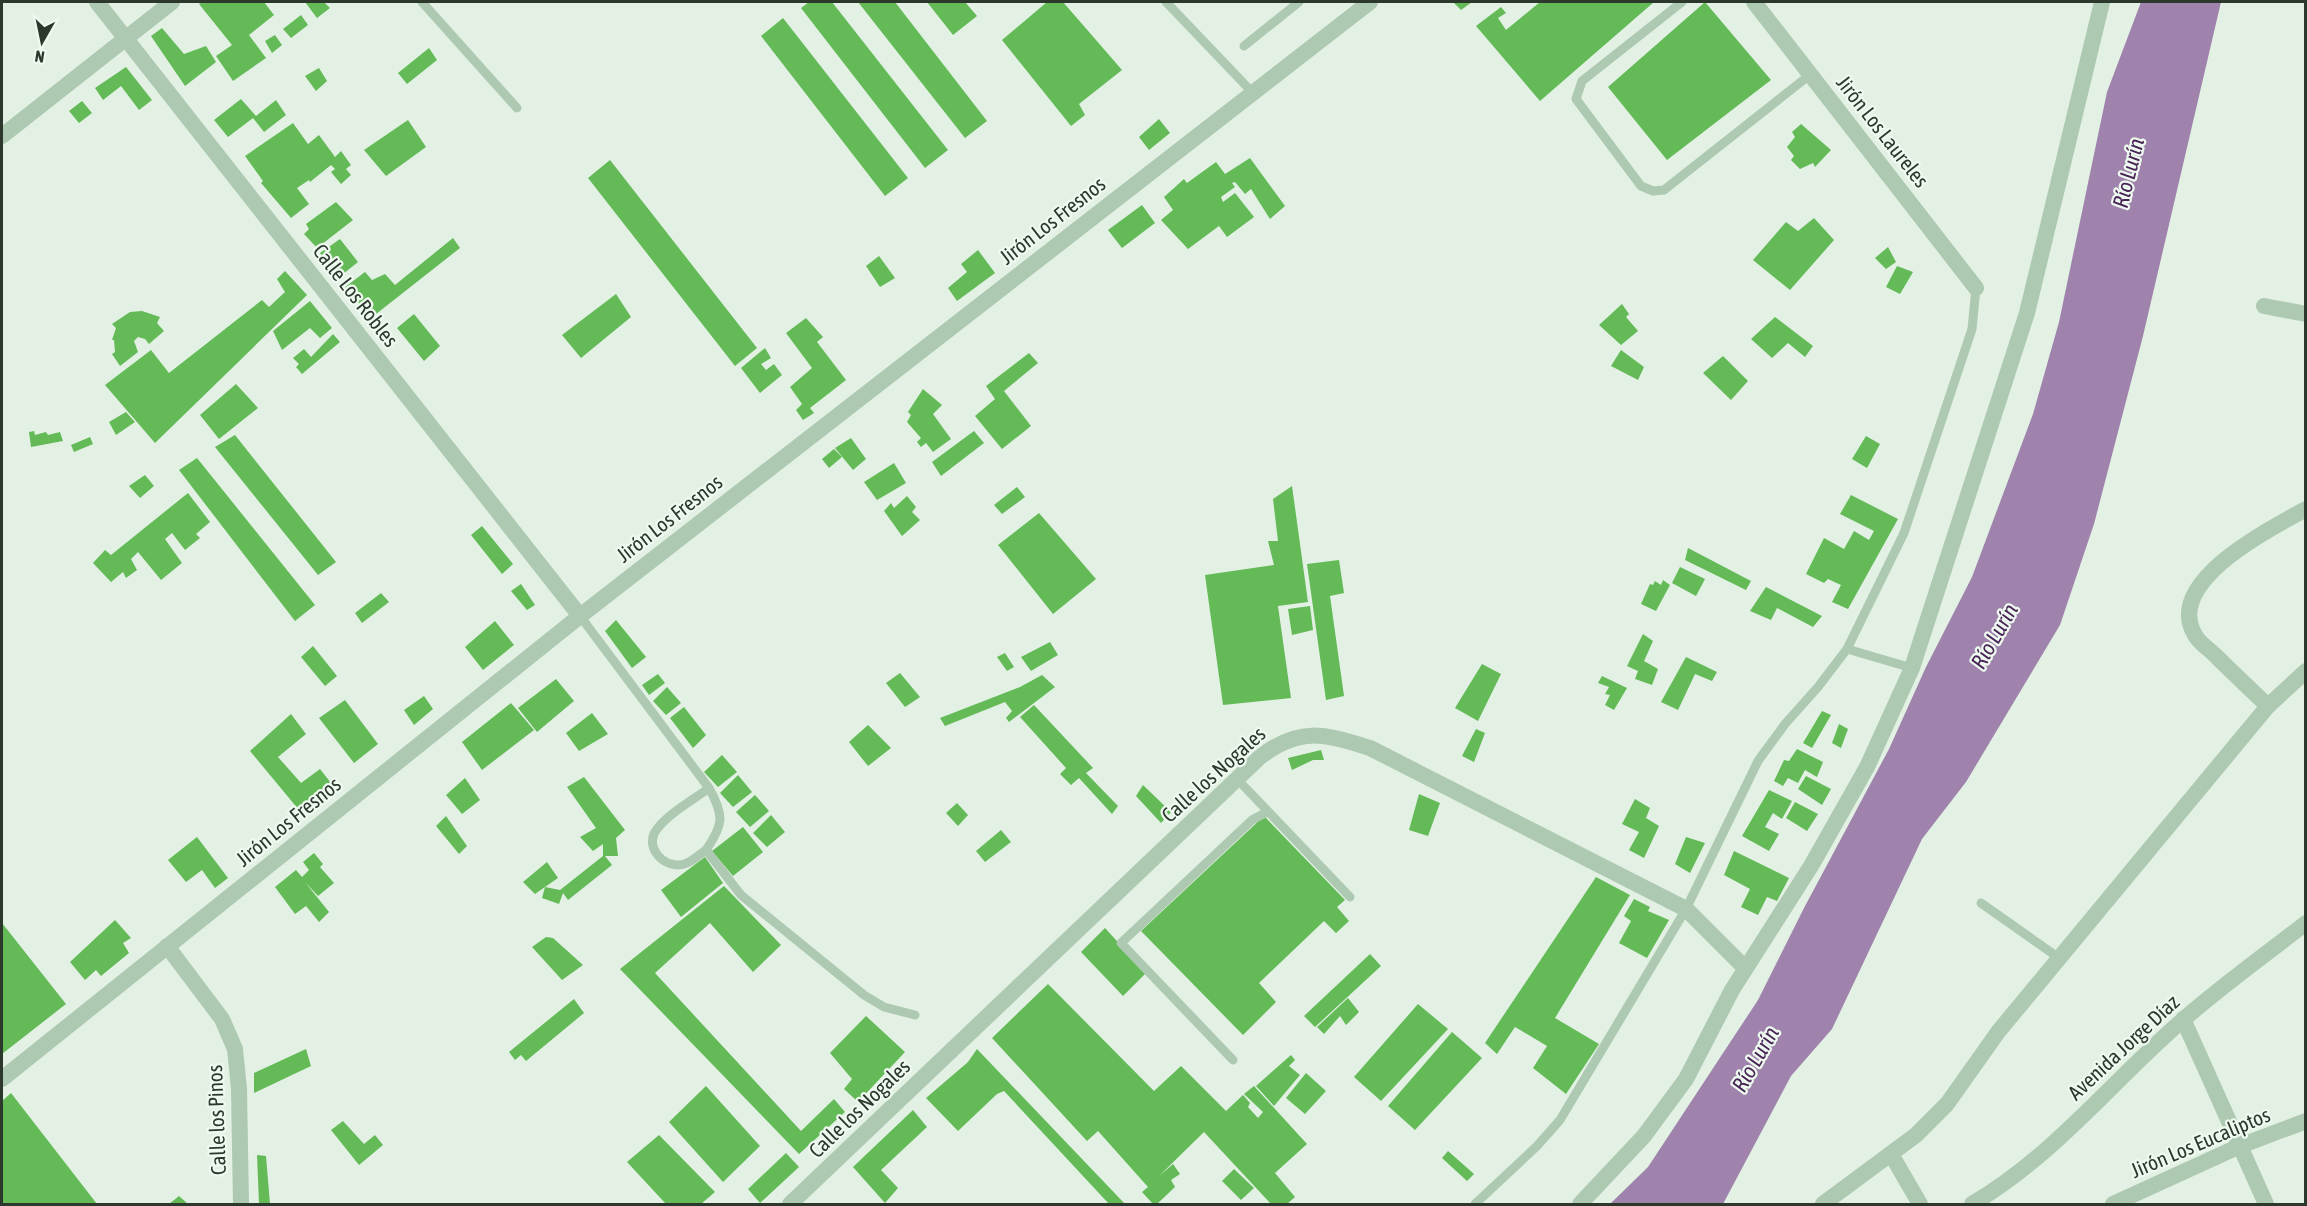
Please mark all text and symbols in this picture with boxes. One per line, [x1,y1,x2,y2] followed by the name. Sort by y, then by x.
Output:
[12,12,72,72] north arrow
[34,47,46,66] text: N
[1832,70,1934,192] street label: Jirón Los Laureles
[2107,135,2149,210] water label: Río Lurín
[994,171,1110,269] street label: Jirón Los Fresnos
[309,239,403,351] street label: Calle Los Robles
[611,469,727,567] street label: Jirón Los Fresnos
[1965,599,2023,673] water label: Río Lurín
[1156,721,1270,827] street label: Calle los Nogales
[231,772,345,870] street label: Jirón Los Fresnos
[2063,989,2184,1105] street label: Avenida Jorge Díaz
[1726,1022,1784,1096] water label: Río Lurín
[804,1054,914,1162] street label: Calle los Nogales
[202,1064,230,1176] street label: Calle los Pinos
[2127,1102,2273,1182] street label: Jirón Los Eucaliptos

